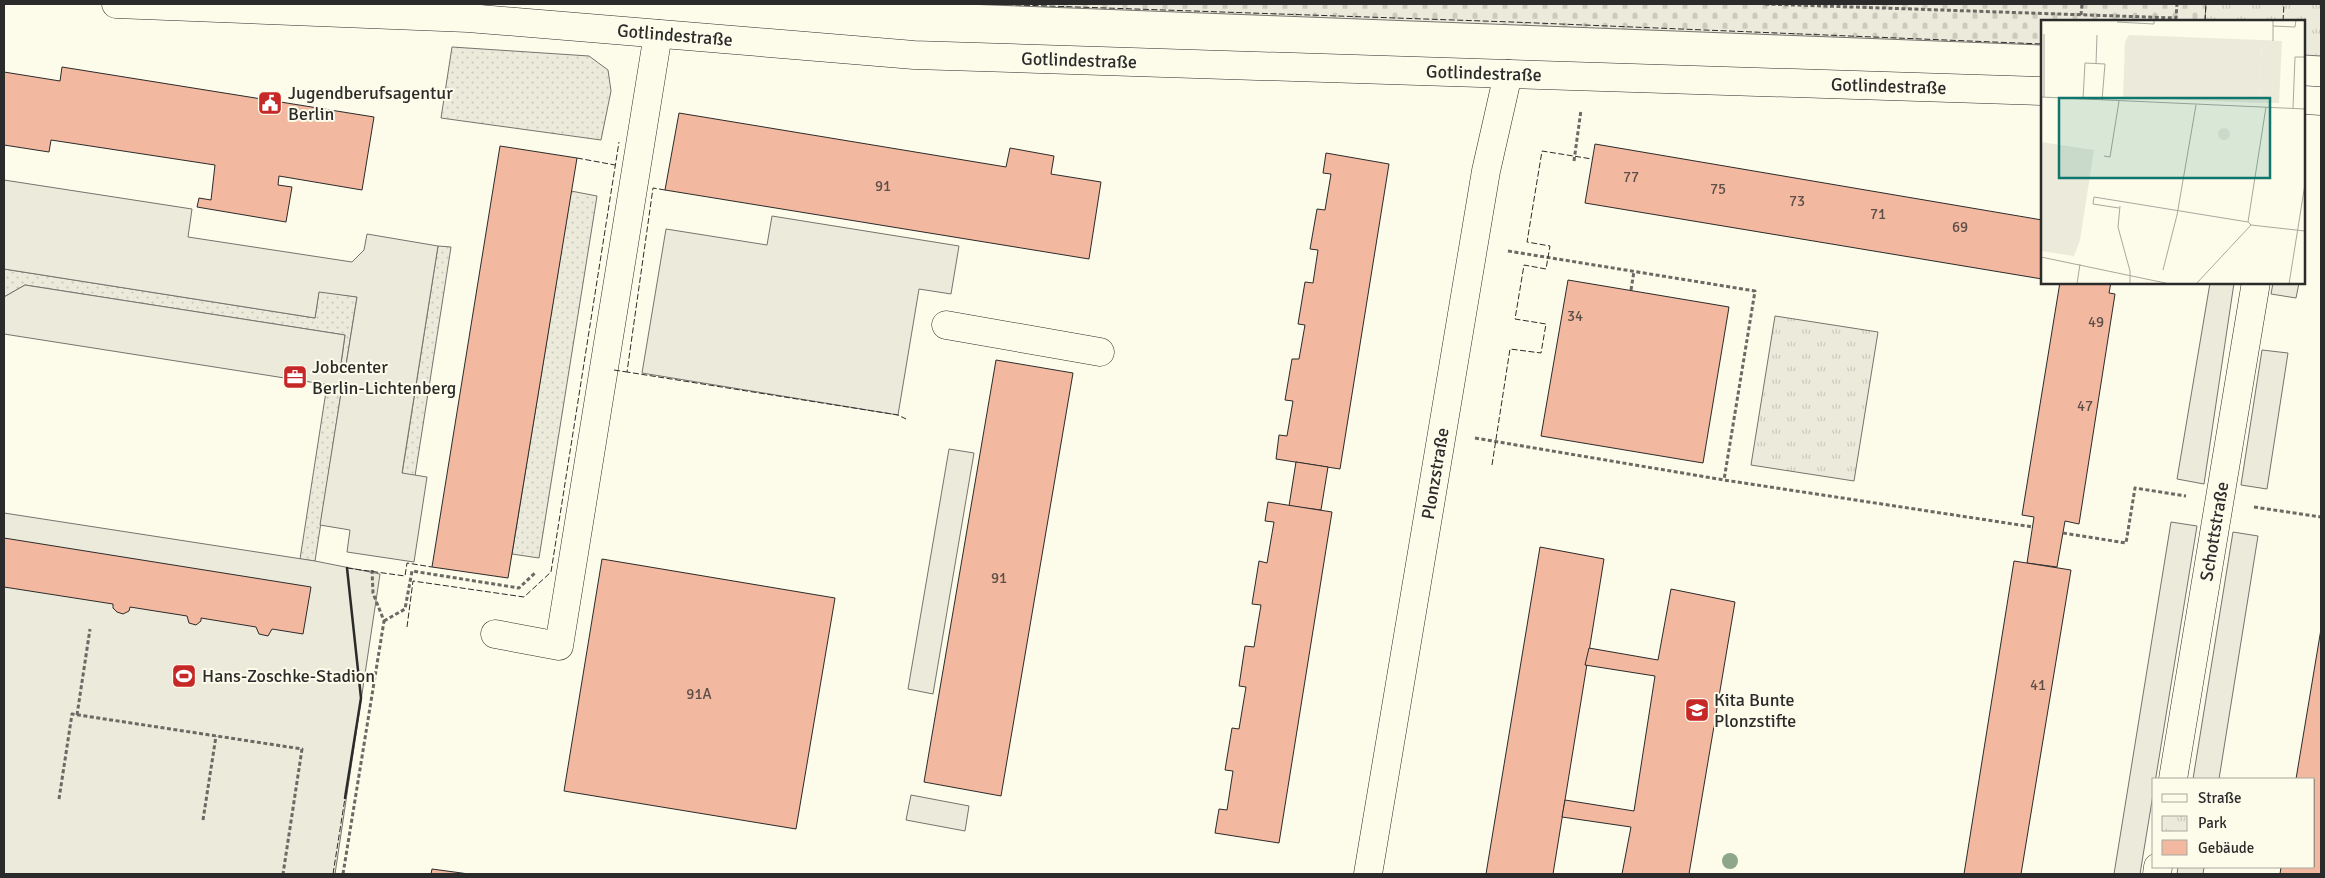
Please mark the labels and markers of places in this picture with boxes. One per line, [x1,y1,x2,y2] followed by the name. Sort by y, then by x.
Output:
[288,82,453,125] place label: Jugendberufsagentur Berlin
[257,90,283,116] public building icon: Jugendberufsagentur Berlin
[312,356,456,399] place label: Jobcenter Berlin-Lichtenberg
[282,364,308,390] office icon: Jobcenter Berlin-Lichtenberg
[171,663,197,689] sports icon: Hans-Zoschke-Stadion
[202,665,375,687] place label: Hans-Zoschke-Stadion
[1714,689,1796,732] place label: Kita Bunte Plonzstifte
[1684,697,1710,723] school or university icon: Kita Bunte Plonzstifte

